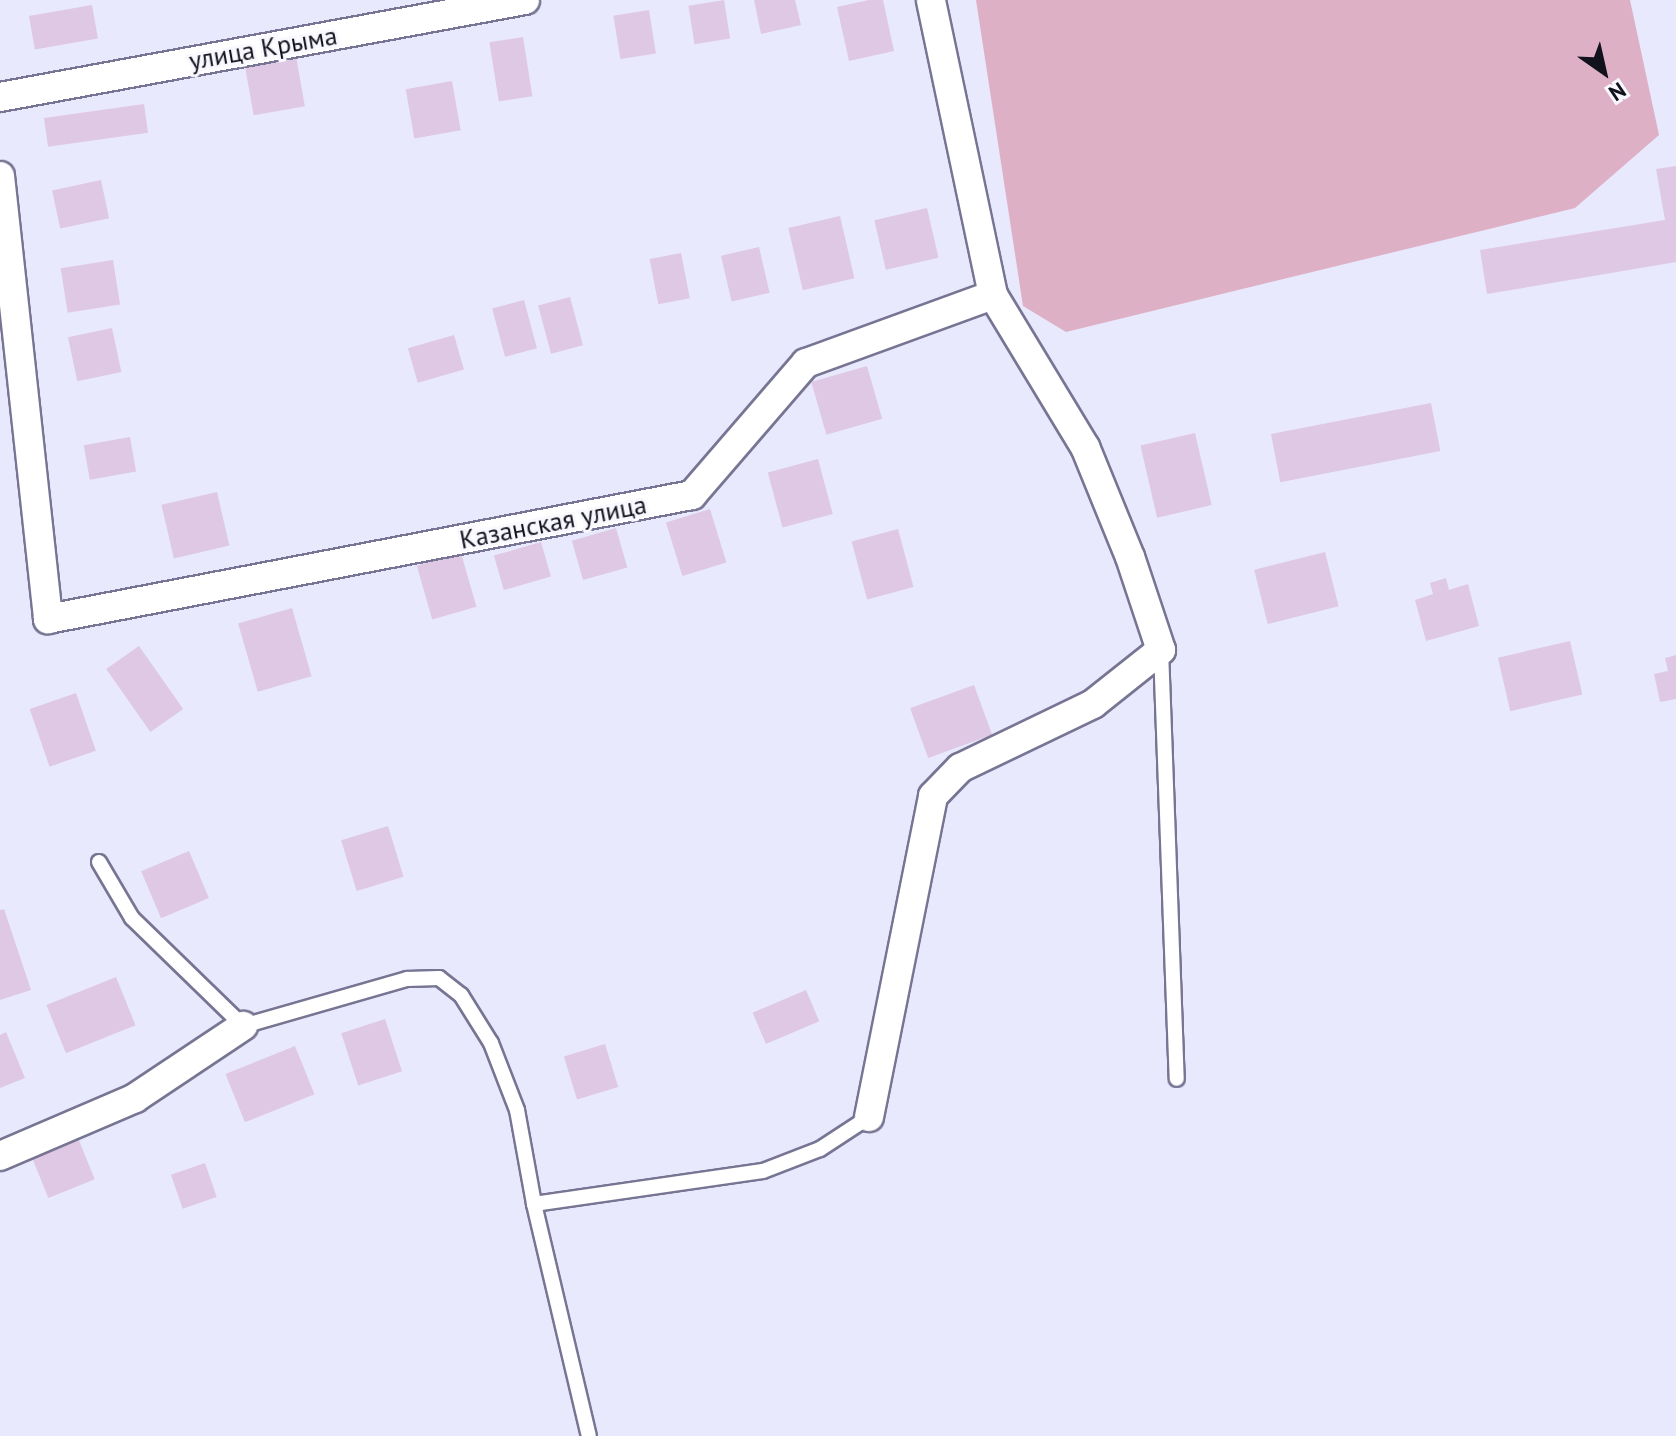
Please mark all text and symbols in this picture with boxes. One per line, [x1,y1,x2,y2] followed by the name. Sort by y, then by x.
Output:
[186,20,340,76] street label: улица Крыма
[1564,32,1644,112] north arrow
[1604,76,1631,108] text: N
[457,489,649,555] street label: Казанская улица

